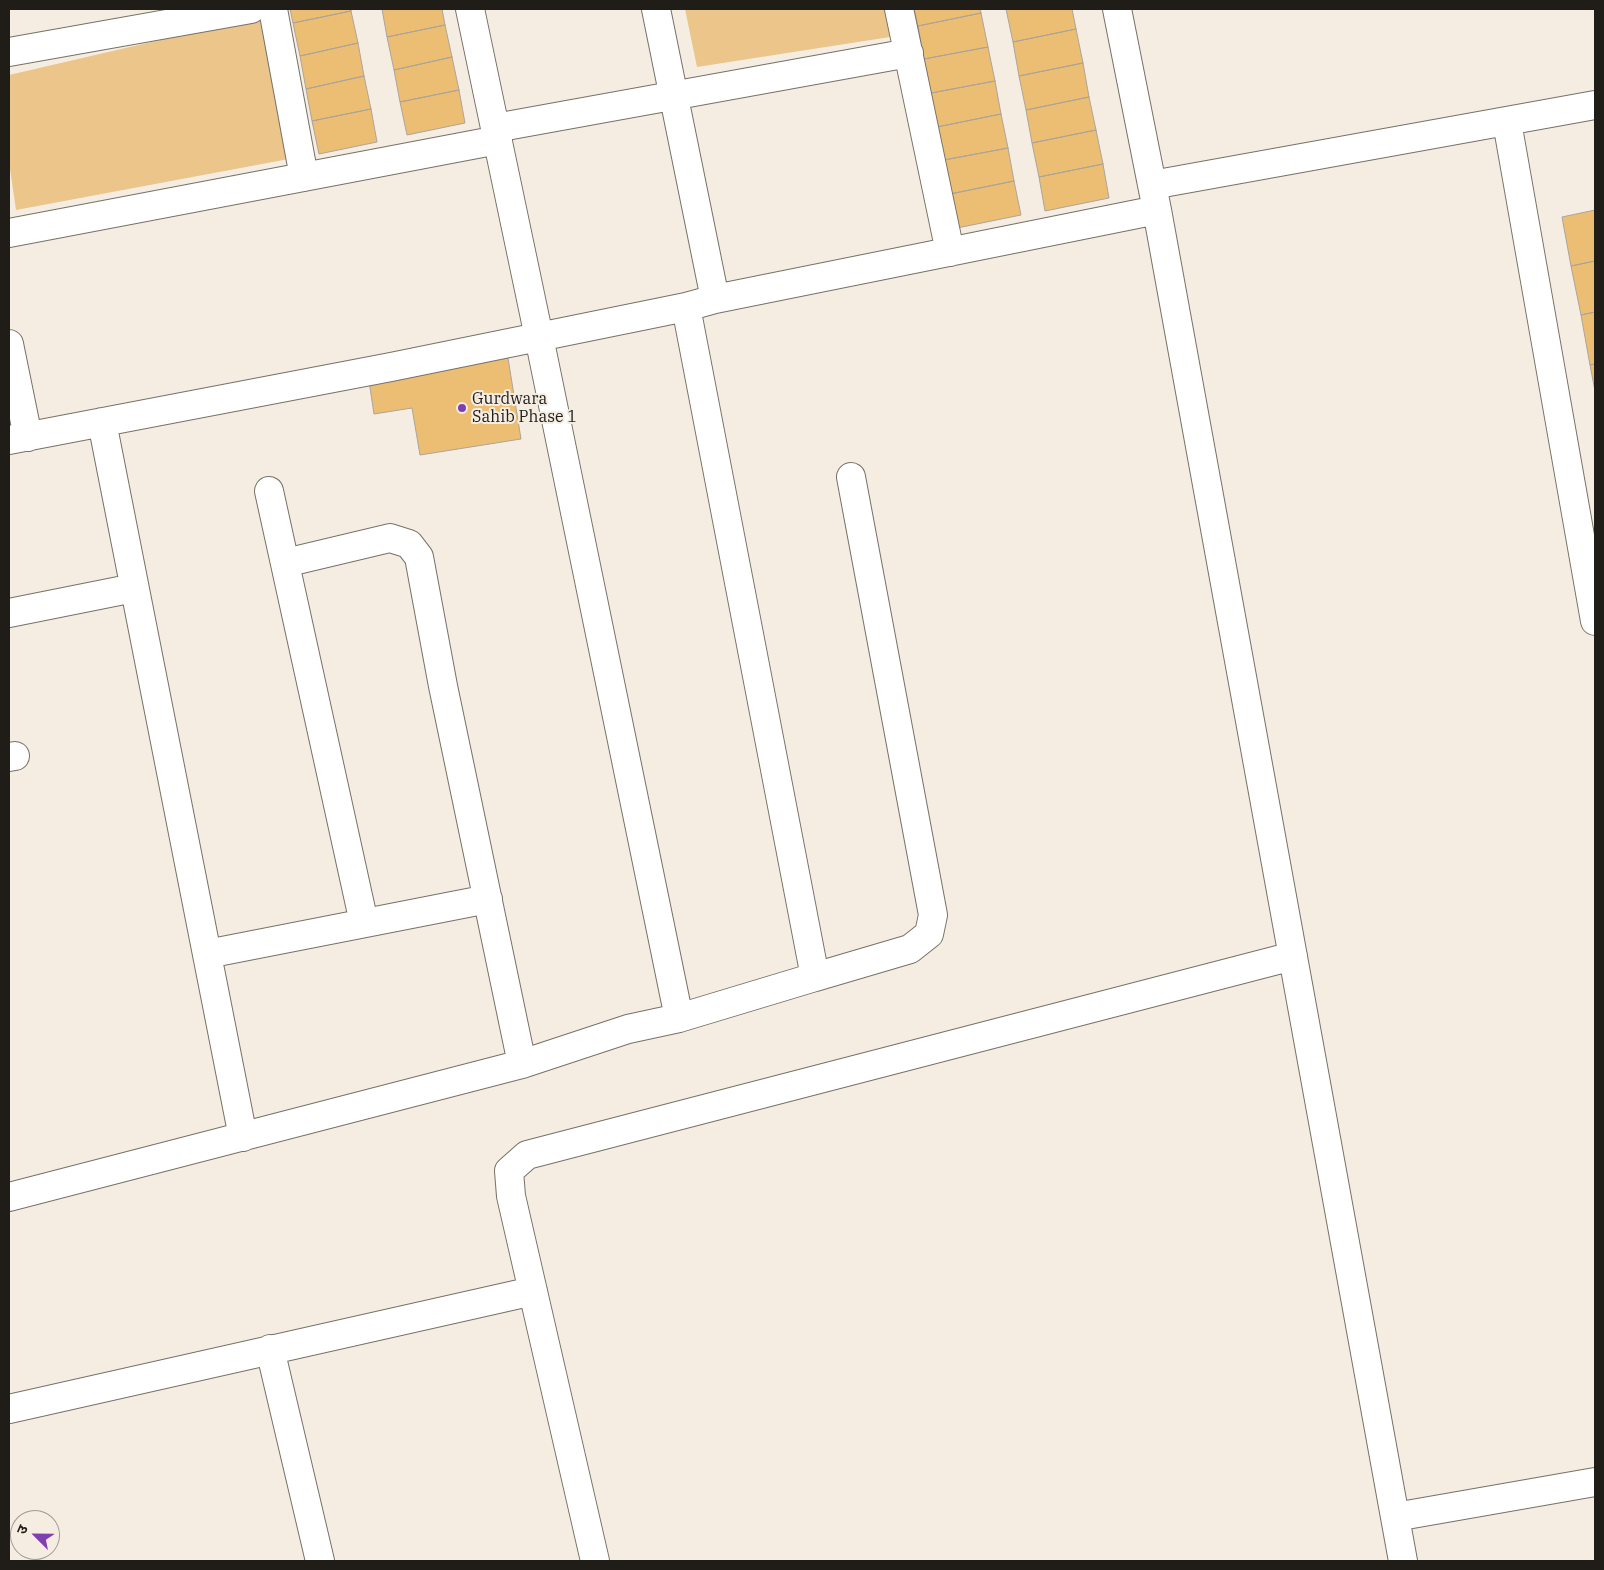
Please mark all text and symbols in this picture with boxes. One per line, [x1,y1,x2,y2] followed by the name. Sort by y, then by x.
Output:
[472,389,577,427] place label: Gurdwara Sahib Phase 1
[456,402,468,414] marker: Gurdwara Sahib Phase 1
[10,1510,60,1560] north arrow
[12,1522,32,1537] text: उ

